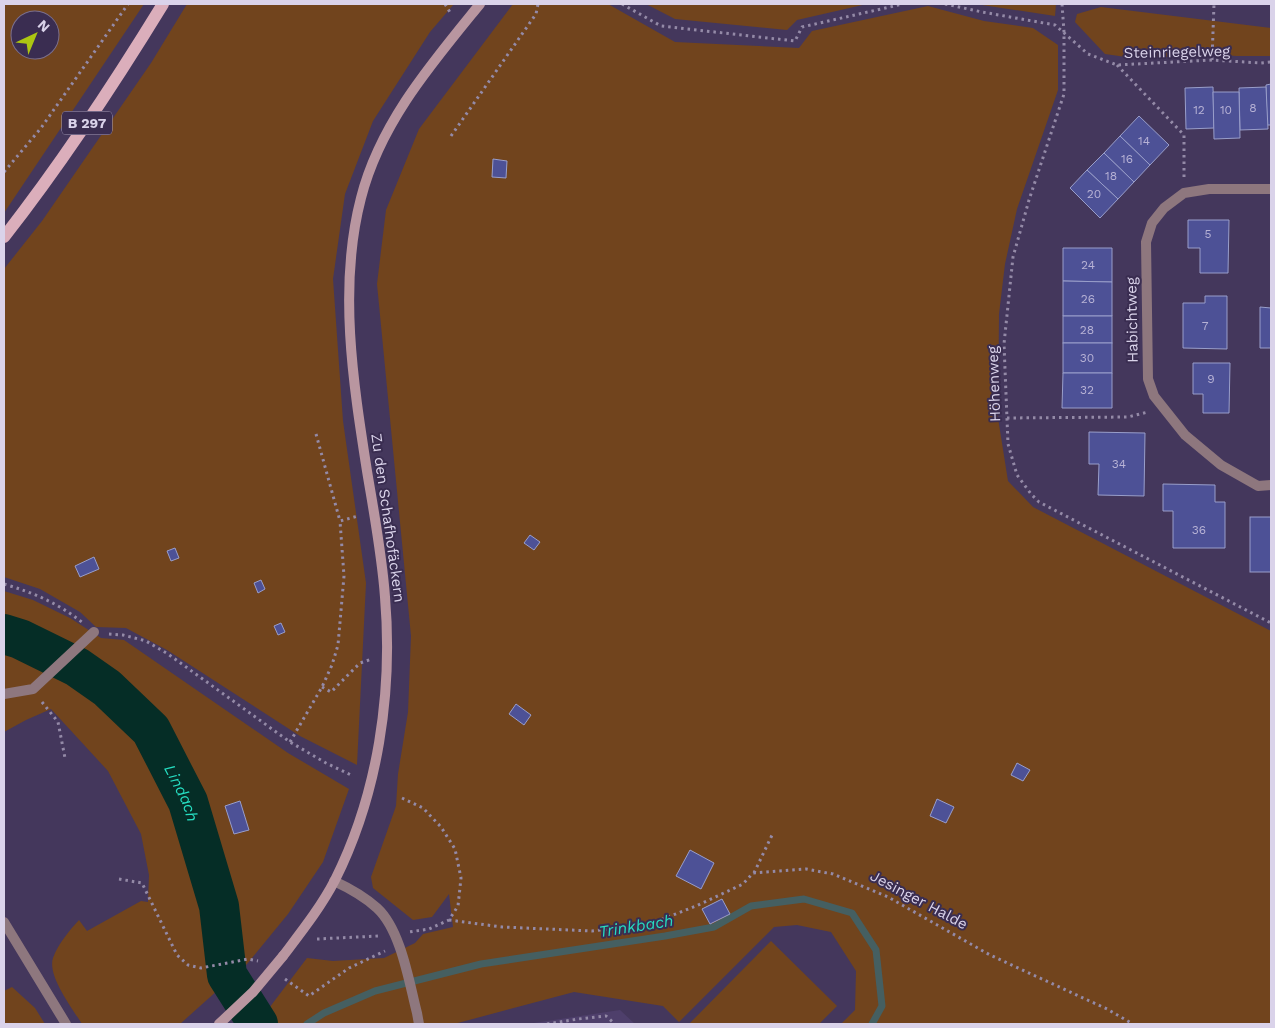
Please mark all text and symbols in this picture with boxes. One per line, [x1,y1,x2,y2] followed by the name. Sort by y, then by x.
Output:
[10,10,60,60] north arrow
[35,16,53,35] text: N
[1124,42,1230,62] street label: Steinriegelweg
[1249,101,1257,115] house number: 8
[1193,103,1205,117] house number: 12
[1220,103,1232,117] house number: 10
[62,112,112,134] road number: B 297
[1138,134,1150,148] house number: 14
[1121,152,1133,166] house number: 16
[1105,169,1117,183] house number: 18
[1087,187,1101,201] house number: 20
[1205,227,1212,241] house number: 5
[1081,258,1095,272] house number: 24
[1122,277,1142,363] street label: Habichtweg
[1081,292,1095,306] house number: 26
[1202,319,1209,333] house number: 7
[1080,323,1094,337] house number: 28
[984,346,1004,422] street label: Höhenweg
[1080,351,1094,365] house number: 30
[1207,372,1215,386] house number: 9
[1080,383,1094,397] house number: 32
[367,432,409,604] street label: Zu den Schafhofäckern
[1112,457,1126,471] house number: 34
[1192,523,1206,537] house number: 36
[161,761,203,824] water label: Lindach
[867,867,971,933] street label: Jesinger Halde
[597,911,675,941] water label: Trinkbach

